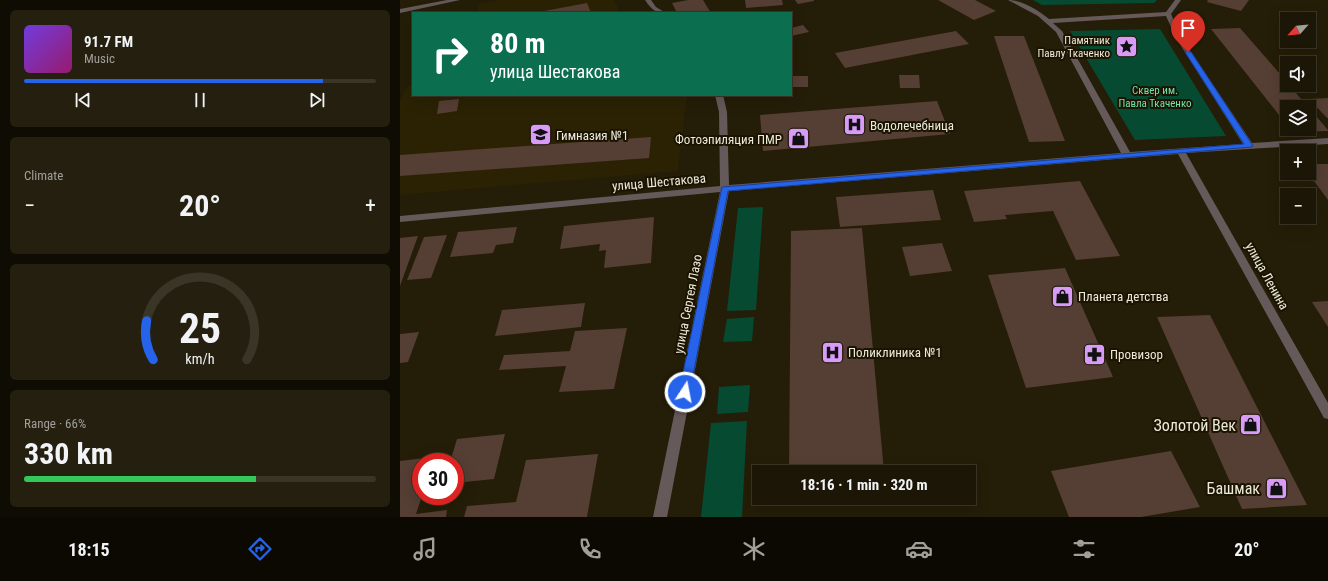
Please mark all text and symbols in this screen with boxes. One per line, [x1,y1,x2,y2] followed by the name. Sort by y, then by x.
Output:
[1171,11,1205,52] pin
[1280,12,1316,48] north arrow
[1280,12,1316,224] map controls
[1177,17,1199,39] icon: arrive
[490,27,546,60] text: 80 m
[424,28,476,80] icon: right
[84,33,133,51] text: 91.7 FM
[1113,33,1139,59] place icon: Памятник Павлу Ткаченко
[1037,34,1111,60] place label: Памятник Павлу Ткаченко
[84,51,115,66] text: Music
[1280,56,1316,92] button: sound
[490,61,620,82] text: улица Шестакова
[1118,84,1192,110] park label: Сквер им. Павла Ткаченко
[72,89,94,111] icon: previous
[189,89,211,111] icon: pause
[306,89,328,111] icon: next
[1280,100,1316,136] button: layers
[841,112,867,138] hospital icon: Водолечебница
[870,118,954,133] place label: Водолечебница
[528,122,554,148] school or university icon: Гимназия №1
[785,126,811,152] shop icon: Фотоэпиляция ПМР
[556,128,629,143] place label: Гимназия №1
[675,132,782,147] place label: Фотоэпиляция ПМР
[1280,144,1316,180] button: +
[24,168,63,183] text: Climate
[611,170,707,194] street label: улица Шестакова
[179,188,221,223] text: 20°
[1280,188,1316,224] button: −
[24,193,35,218] text: −
[365,193,376,218] text: +
[1242,240,1292,312] street label: улица Ленина
[671,253,705,355] street label: улица Сергея Лазо
[1050,283,1076,309] shop icon: Планета детства
[1078,289,1169,304] place label: Планета детства
[179,304,221,353] text: 25
[819,339,845,365] hospital icon: Поликлиника №1
[1082,341,1108,367] pharmacy icon: Провизор
[848,345,942,360] place label: Поликлиника №1
[1110,347,1163,362] place label: Провизор
[185,350,215,366] text: km/h
[664,371,706,413] position arrow
[1238,412,1264,438] shop icon: Золотой Век
[24,416,86,431] text: Range · 66%
[1154,416,1236,435] place label: Золотой Век
[24,436,113,471] text: 330 km
[412,453,464,505] speed limit sign: 30
[1263,475,1289,501] shop icon: Башмак
[800,476,928,494] text: 18:16 · 1 min · 320 m
[1207,479,1260,498] place label: Башмак
[246,535,274,563] icon: directions
[411,535,439,563] icon: music
[576,535,604,563] icon: phone
[740,535,768,563] icon: climate
[905,535,933,563] icon: car
[1070,535,1098,563] icon: filters
[68,539,110,560] text: 18:15
[1234,539,1260,560] text: 20°

